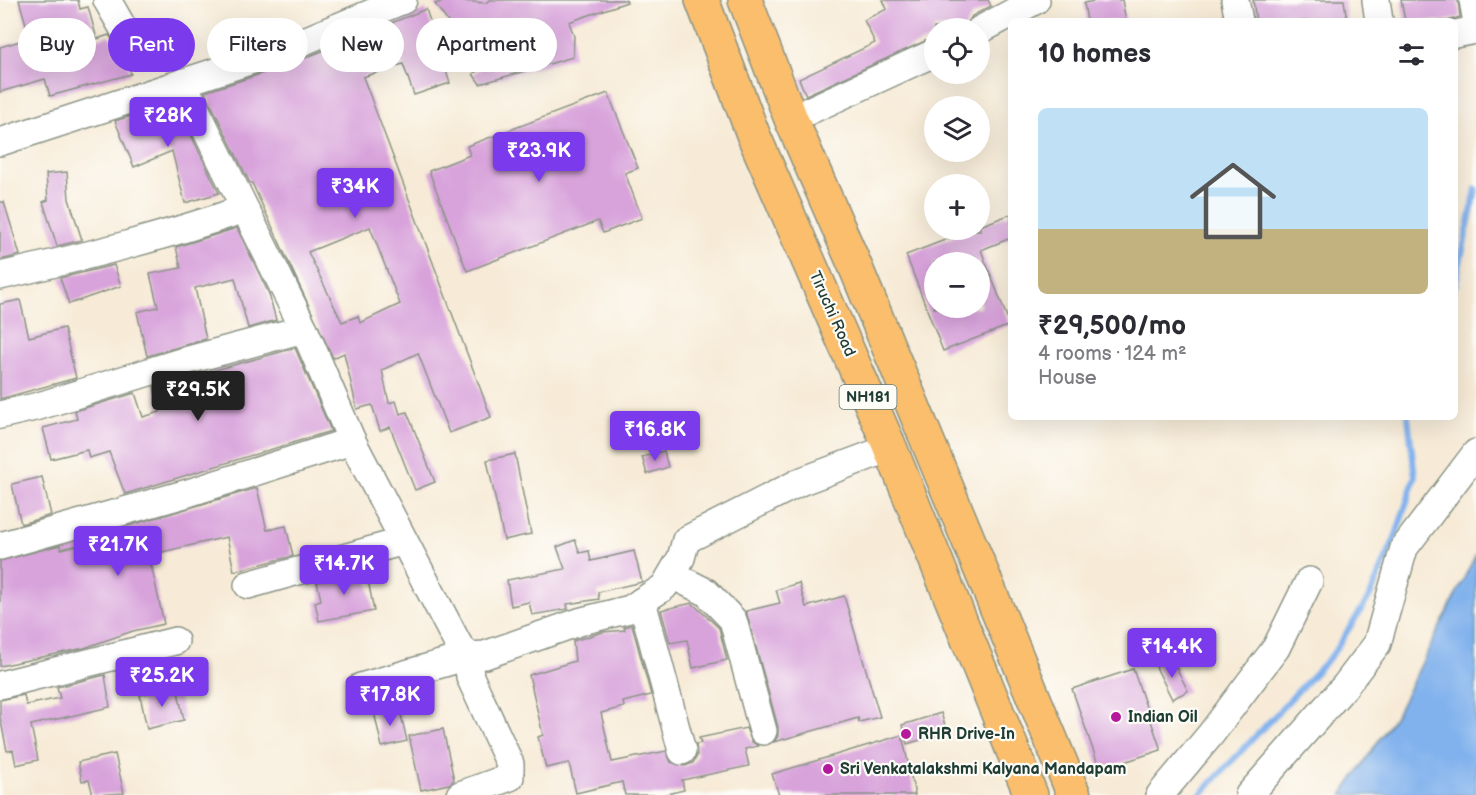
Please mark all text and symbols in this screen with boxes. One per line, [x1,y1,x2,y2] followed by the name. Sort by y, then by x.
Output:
[18,18,96,72] chip: Buy
[108,18,195,72] chip: Rent
[207,18,308,72] chip: Filters
[320,18,404,72] chip: New
[416,18,557,72] chip: Apartment
[924,18,990,318] map controls
[924,18,990,84] button: locate
[1395,38,1428,71] icon: filters
[1038,39,1151,70] text: 10 homes
[924,96,990,162] button: layers
[132,97,204,148] pin: ₹28K
[143,104,193,128] text: ₹28K
[490,132,588,183] pin: ₹23.9K
[507,139,571,163] text: ₹23.9K
[1179,147,1287,255] icon: home
[319,168,391,219] pin: ₹34K
[924,174,990,240] button: +
[331,175,379,199] text: ₹34K
[924,252,990,318] button: −
[805,268,859,360] street label: Tiruchi Road
[1038,311,1186,342] text: ₹29,500/mo
[1038,342,1187,366] text: 4 rooms · 124 m²
[1038,366,1097,390] text: House
[149,371,247,422] pin: ₹29.5K
[166,378,230,402] text: ₹29.5K
[840,385,896,409] road number: NH181
[606,411,704,462] pin: ₹16.8K
[624,418,686,442] text: ₹16.8K
[69,526,167,577] pin: ₹21.7K
[88,533,148,557] text: ₹21.7K
[295,545,393,596] pin: ₹14.7K
[314,552,374,576] text: ₹14.7K
[1123,628,1221,679] pin: ₹14.4K
[1141,635,1203,659] text: ₹14.4K
[113,657,211,708] pin: ₹25.2K
[130,664,194,688] text: ₹25.2K
[341,676,439,727] pin: ₹17.8K
[360,683,420,707] text: ₹17.8K
[1128,708,1198,727] place label: Indian Oil
[1109,710,1123,724] marker: Indian Oil
[918,725,1015,744] place label: RHR Drive-In
[899,727,913,741] marker: RHR Drive-In
[840,760,1126,779] place label: Sri Venkatalakshmi Kalyana Mandapam
[821,762,835,776] marker: Sri Venkatalakshmi Kalyana Mandapam

